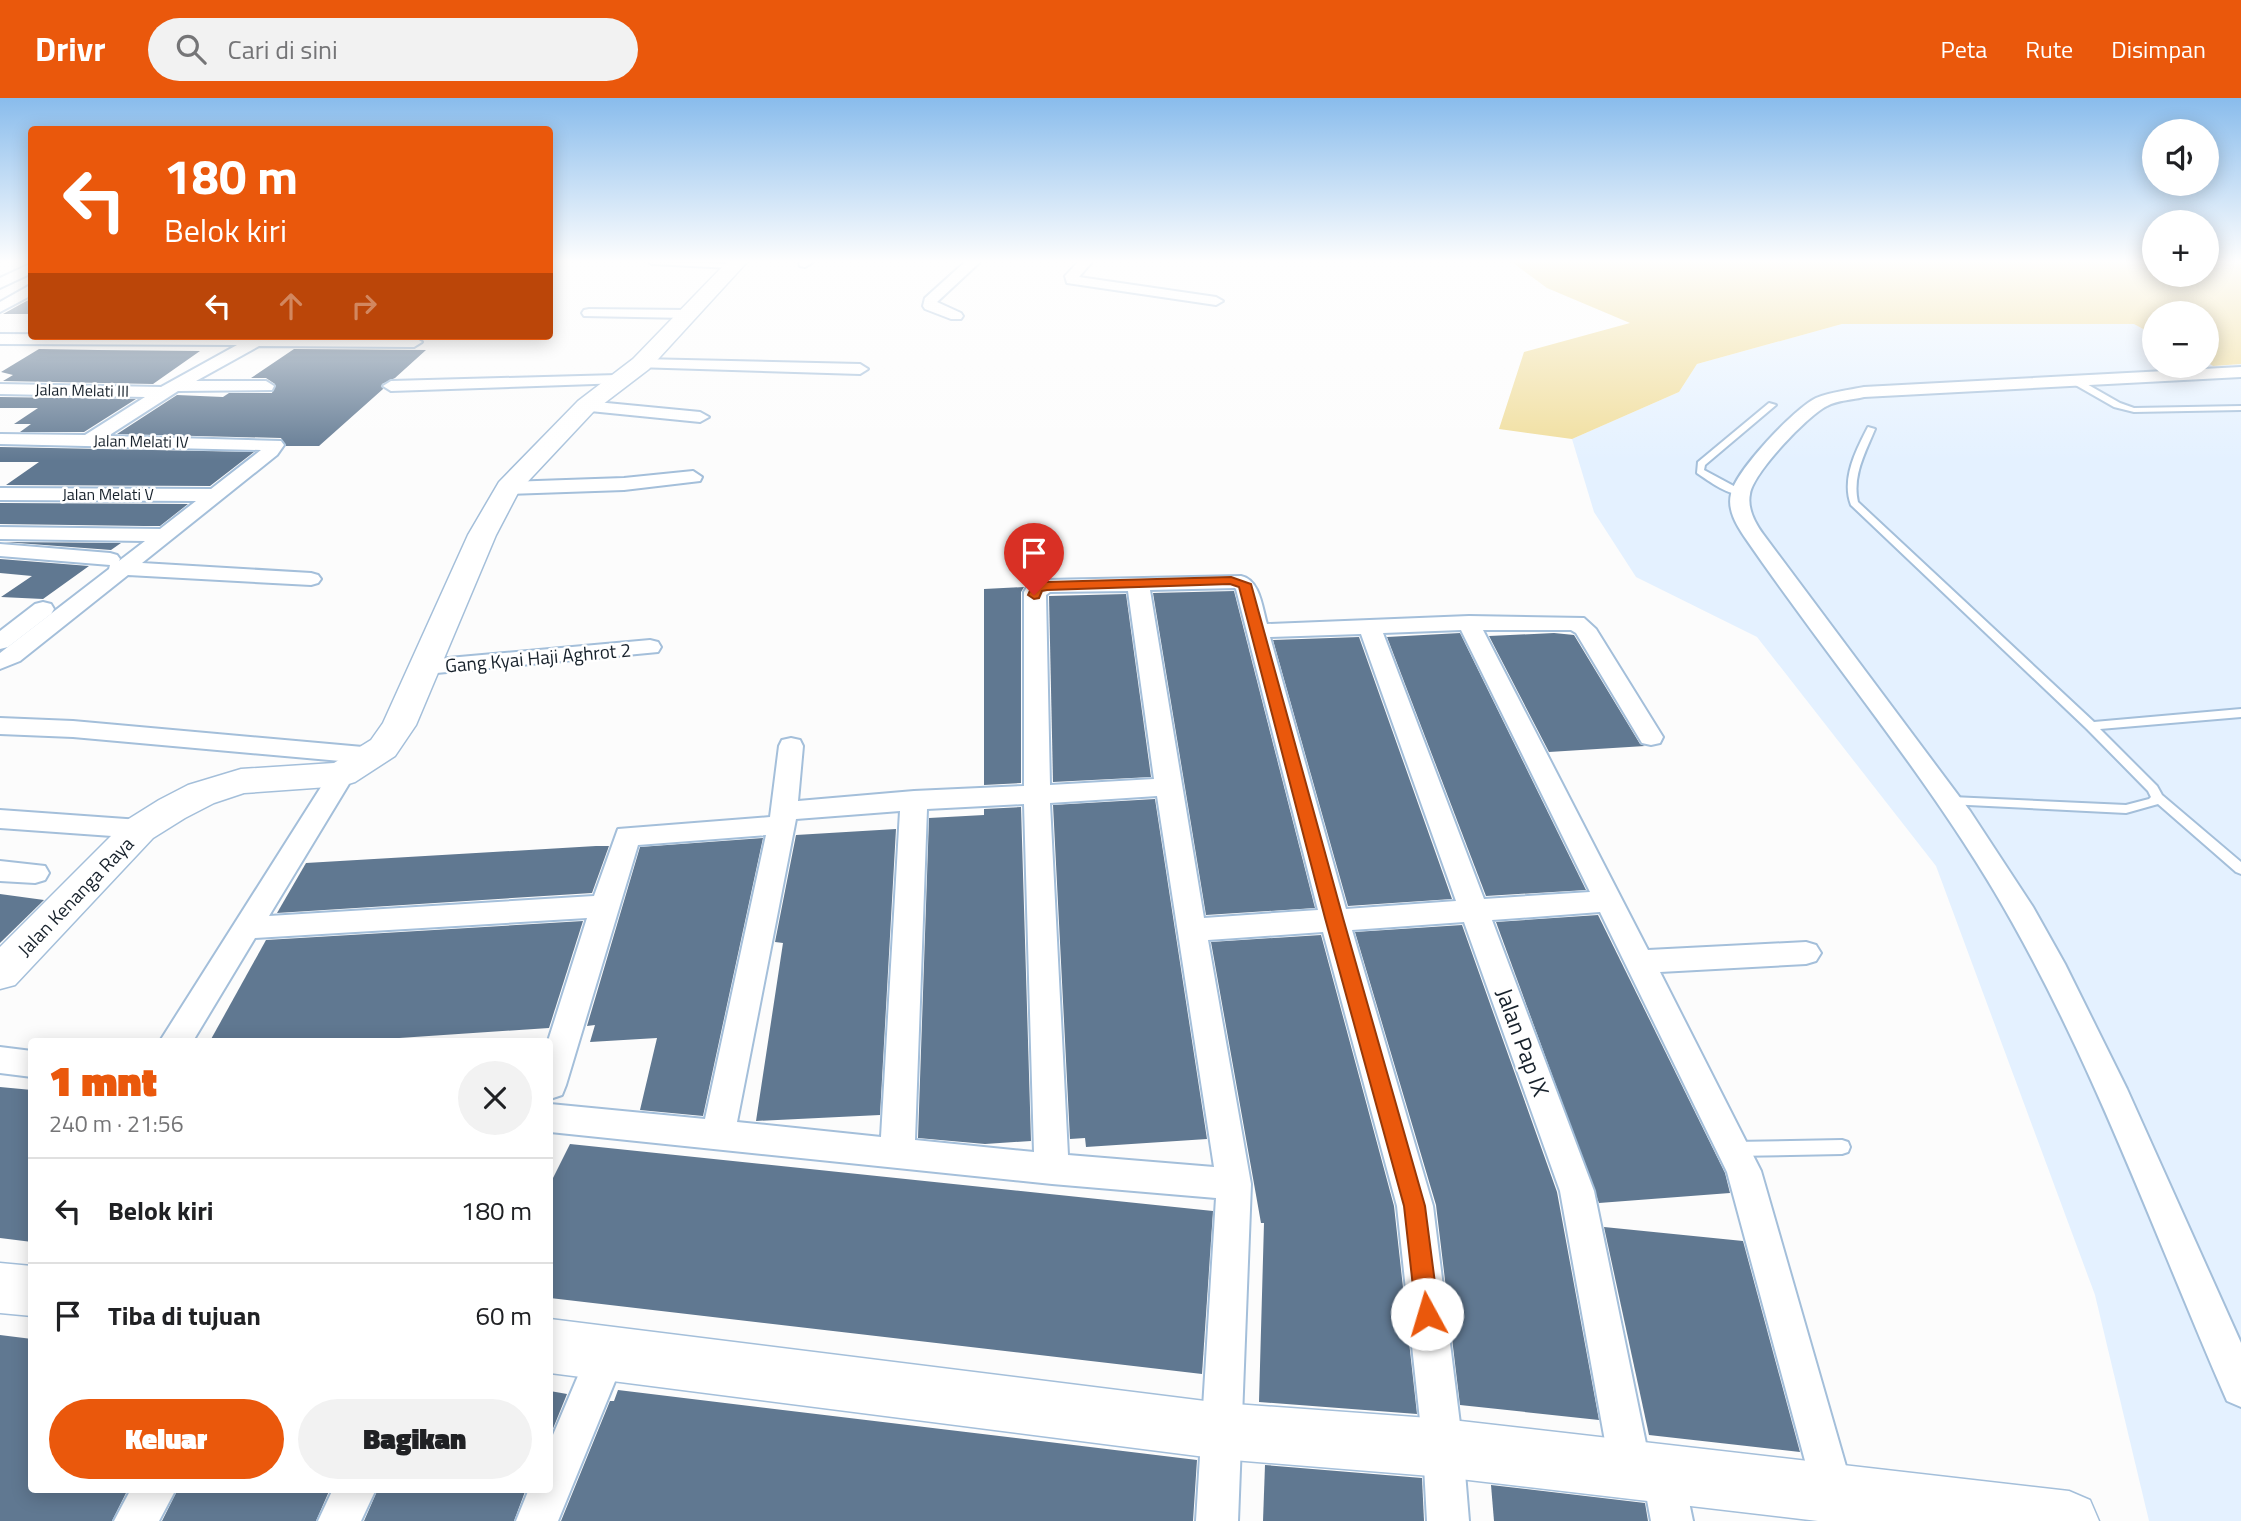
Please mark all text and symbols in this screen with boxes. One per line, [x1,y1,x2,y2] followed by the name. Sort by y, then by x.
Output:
[148,18,638,81] search box
[35,24,106,74] text: Drivr
[172,30,210,68] icon: search
[228,30,338,69] text: Cari di sini
[1941,31,1987,67] text: Peta
[2025,31,2073,67] text: Rute
[2111,31,2206,67] text: Disimpan
[2142,119,2219,378] map controls
[2142,119,2219,196] button: sound
[164,138,298,213] text: 180 m
[49,154,140,245] icon: left
[164,206,287,254] text: Belok kiri
[2142,210,2219,287] button: +
[199,287,237,325] icon: left
[272,287,310,325] icon: ahead
[345,287,383,325] icon: right
[2142,301,2219,378] button: −
[35,377,129,403] street label: Jalan Melati III
[93,428,189,454] street label: Jalan Melati IV
[62,482,154,506] street label: Jalan Melati V
[1004,523,1064,595] pin
[1015,534,1053,572] icon: arrive
[444,634,632,680] street label: Gang Kyai Haji Aghrot 2
[10,829,140,962] street label: Jalan Kenanga Raya
[1487,983,1559,1101] street label: Jalan Pap IX
[49,1048,157,1112] text: 1 mnt
[458,1061,532,1135] button: close
[49,1106,184,1141] text: 240 m · 21:56
[108,1191,214,1230] text: Belok kiri
[461,1191,532,1230] text: 180 m
[49,1192,87,1230] icon: left
[1390,1277,1464,1351] position arrow
[108,1296,261,1335] text: Tiba di tujuan
[475,1296,532,1335] text: 60 m
[49,1297,87,1335] icon: arrive
[49,1399,284,1479] button: Keluar
[298,1399,532,1479] button: Bagikan

